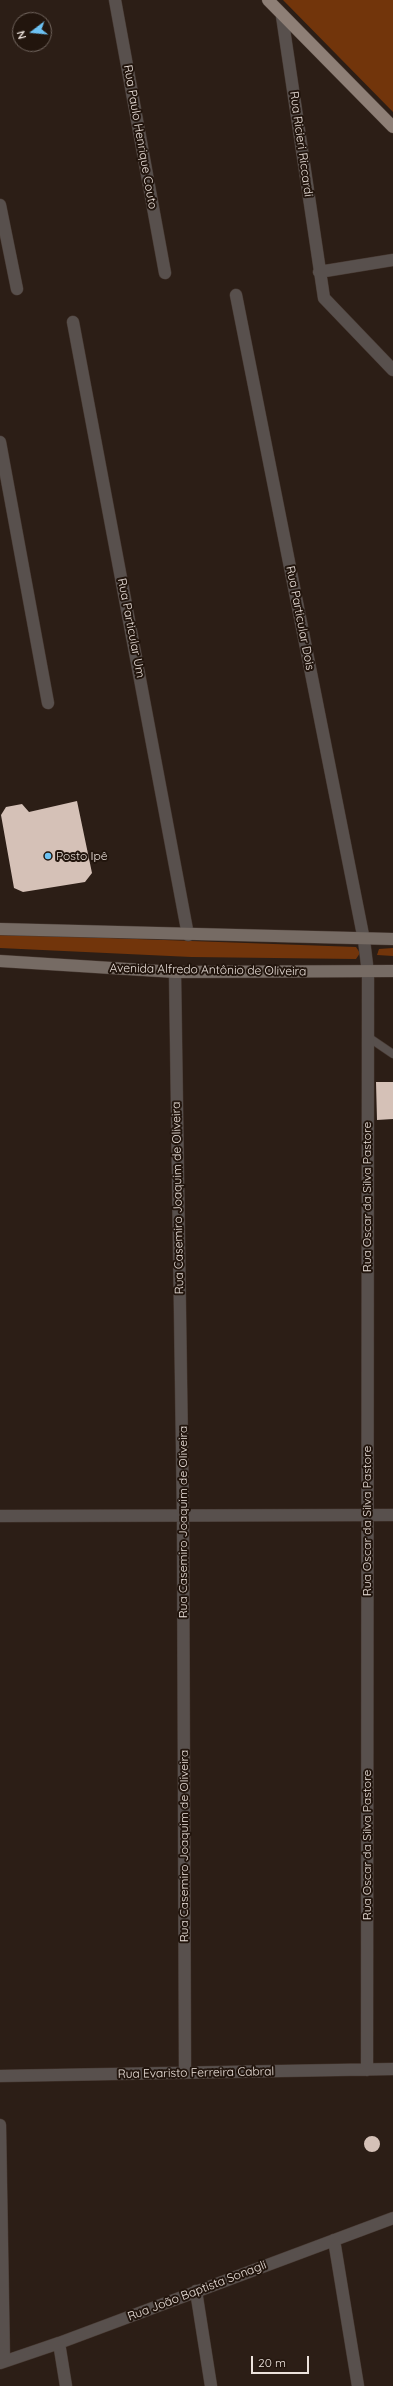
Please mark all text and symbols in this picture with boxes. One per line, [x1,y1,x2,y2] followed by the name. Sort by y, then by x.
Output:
[12,12,52,52] north arrow
[14,29,29,41] text: N
[120,64,160,210] street label: Rua Paulo Henrique Couto
[286,90,316,198] street label: Rua Ricieri Riccardi
[283,565,317,671] street label: Rua Particular Dois
[114,577,148,679] street label: Rua Particular Um
[56,849,107,863] place label: Posto Ipê
[43,851,53,861] marker: Posto Ipê
[109,961,307,979] street label: Avenida Alfredo Antônio de Oliveira
[169,1102,187,1294] street label: Rua Casemiro Joaquim de Oliveira
[360,1122,374,1272] street label: Rua Oscar da Silva Pastore
[176,1426,190,1618] street label: Rua Casemiro Joaquim de Oliveira
[360,1446,374,1596] street label: Rua Oscar da Silva Pastore
[177,1750,191,1942] street label: Rua Casemiro Joaquim de Oliveira
[360,1770,374,1920] street label: Rua Oscar da Silva Pastore
[118,2064,274,2082] street label: Rua Evaristo Ferreira Cabral
[126,2258,268,2324] street label: Rua João Baptista Sonagli
[253,2348,311,2374] scale bar
[258,2355,286,2370] text: 20 m

